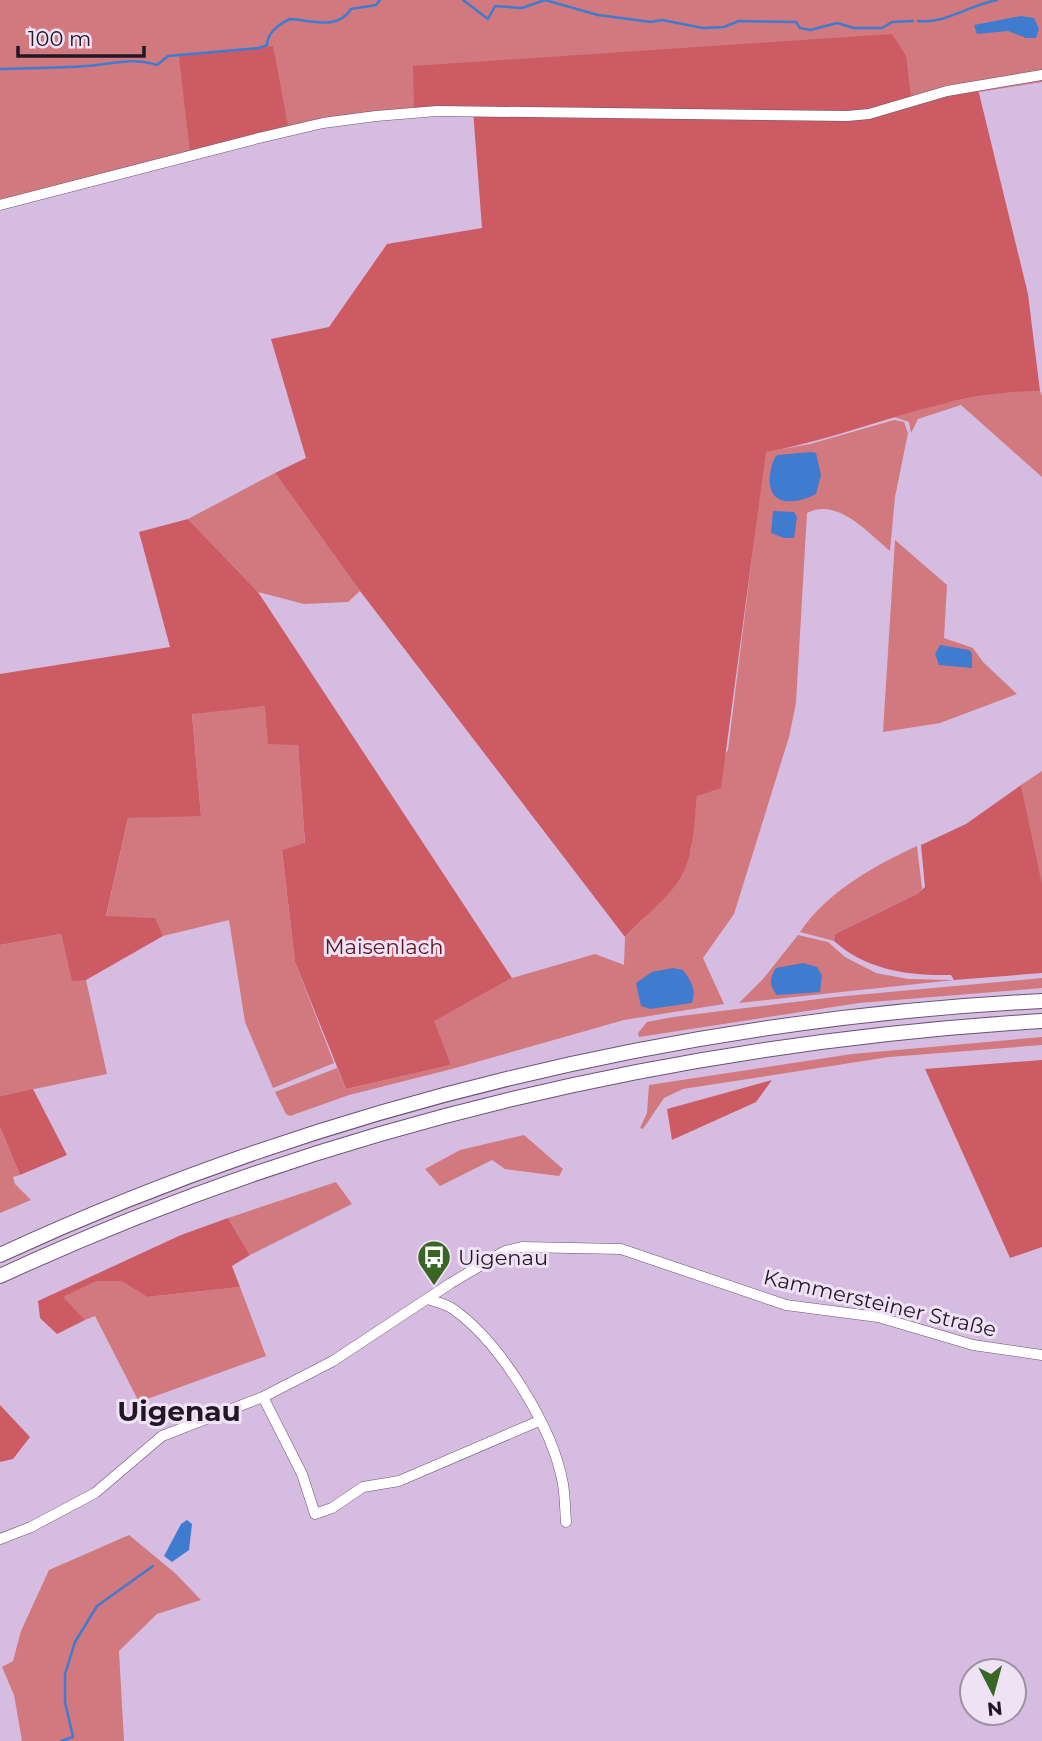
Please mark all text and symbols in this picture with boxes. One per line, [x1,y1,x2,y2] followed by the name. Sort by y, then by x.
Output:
[18,14,144,58] scale bar
[28,26,91,51] text: 100 m
[324,934,444,959] park label: Maisenlach
[415,1238,453,1287] bus stop icon: Uigenau
[458,1245,548,1270] place label: Uigenau
[761,1264,999,1342] street label: Kammersteiner Straße
[117,1394,241,1428] district label: Uigenau
[958,1657,1028,1727] north arrow
[986,1696,1004,1721] text: N

